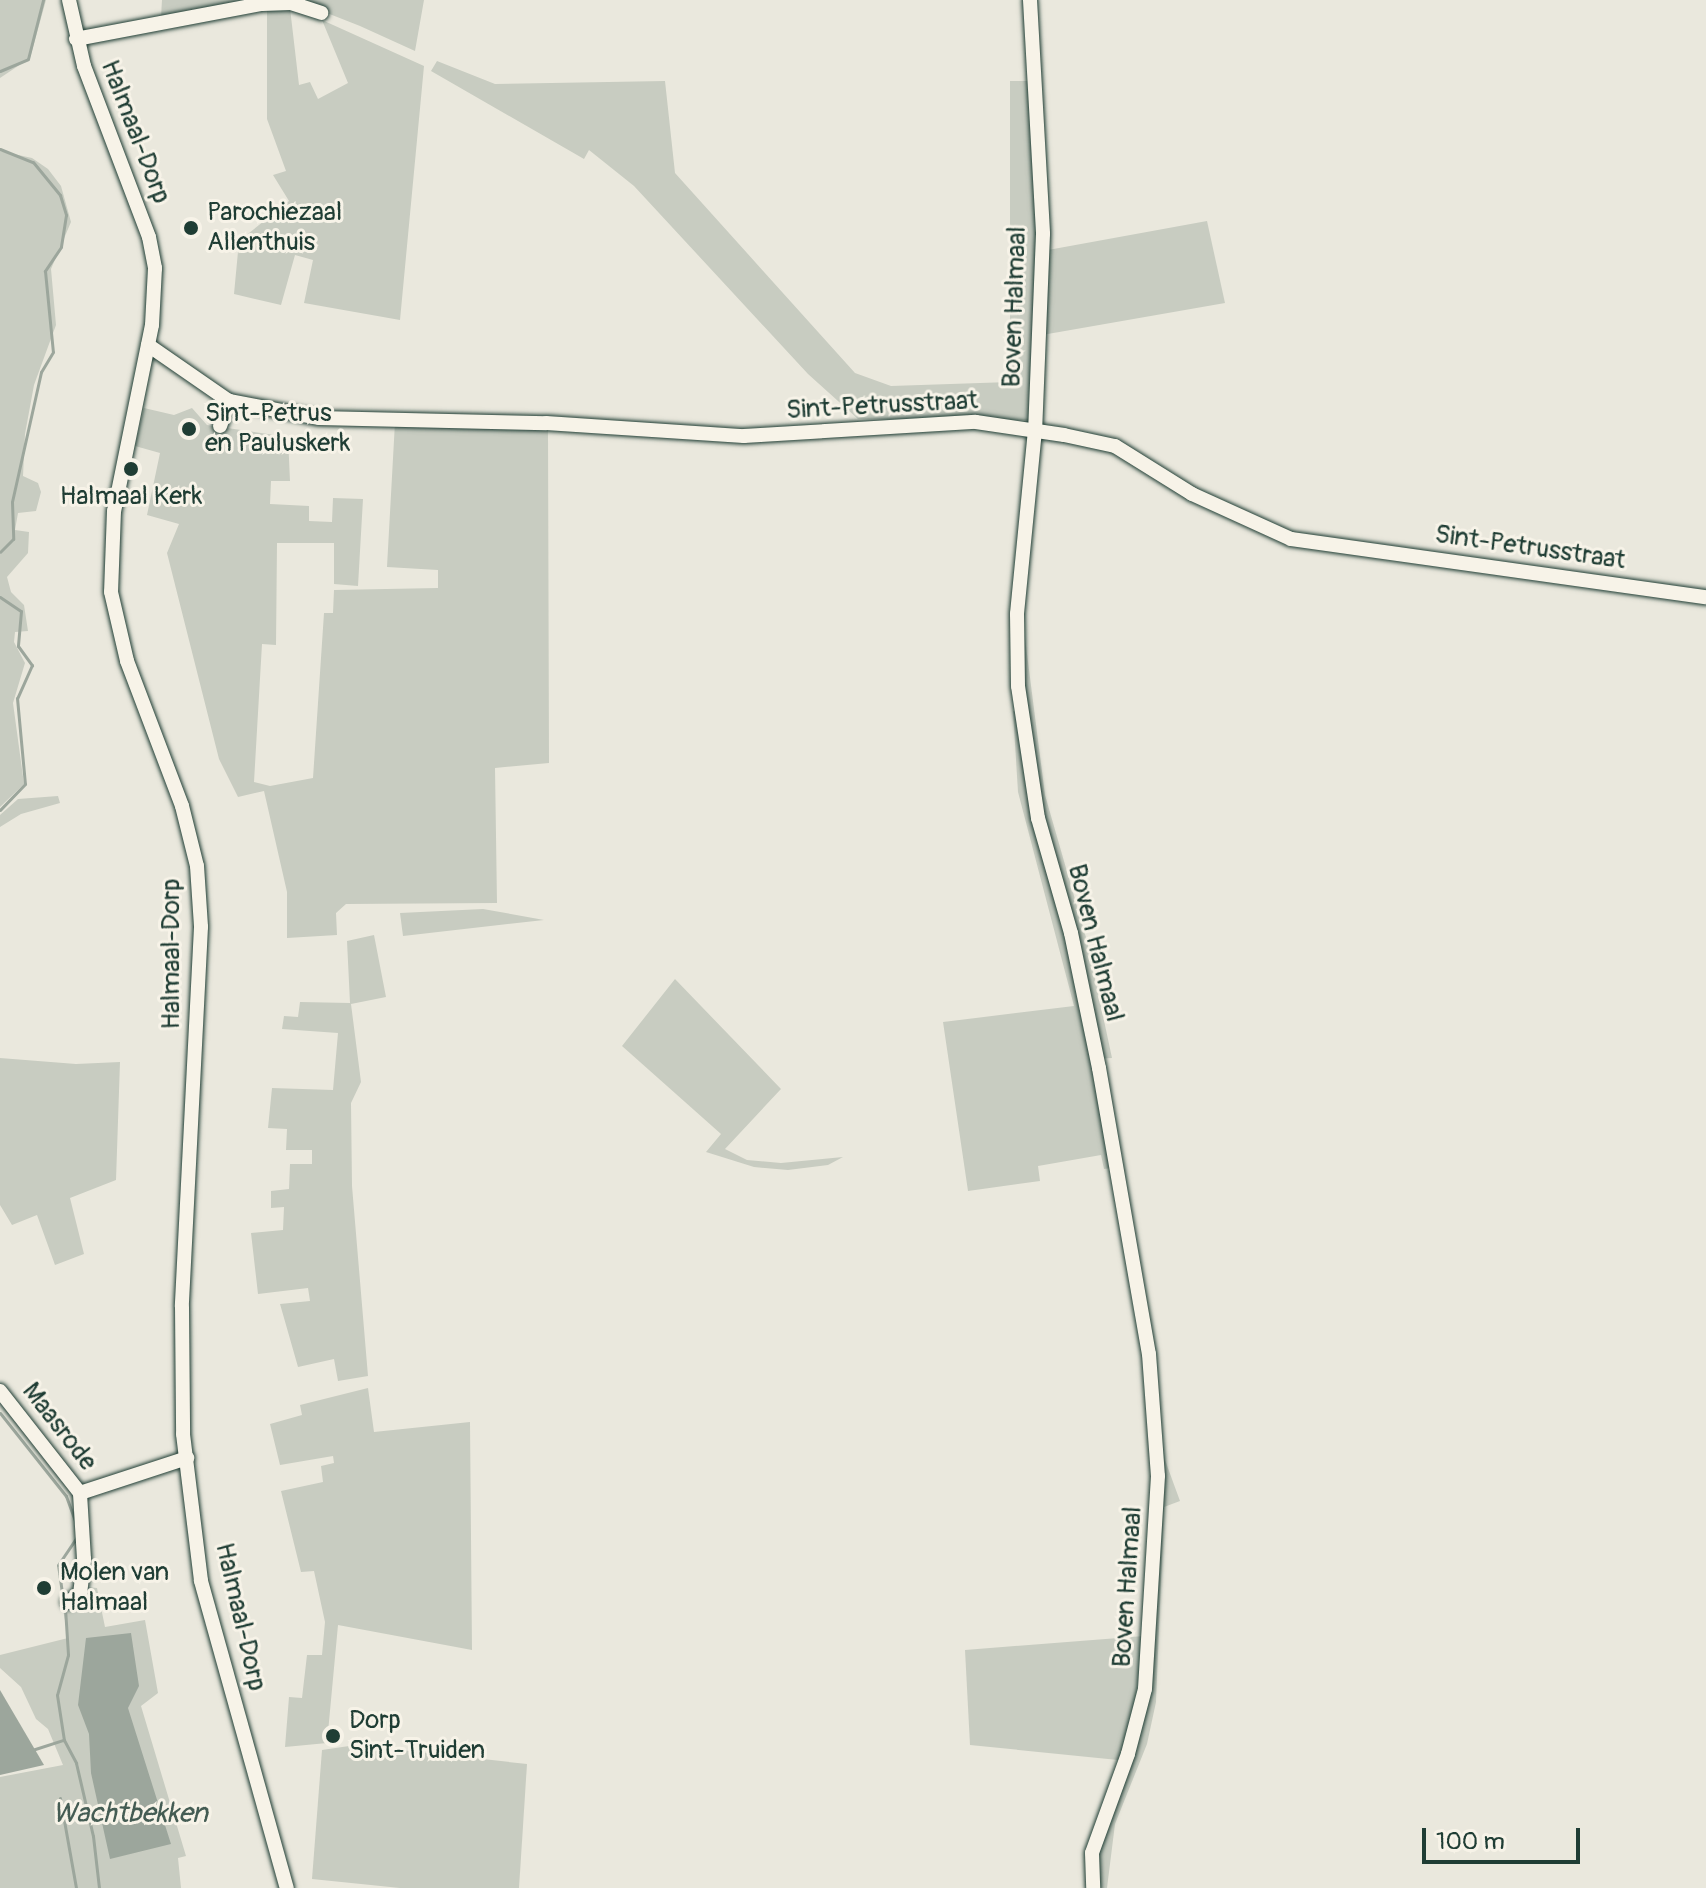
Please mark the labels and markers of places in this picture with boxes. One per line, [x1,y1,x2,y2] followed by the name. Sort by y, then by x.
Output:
[207,197,342,258] place label: Parochiezaal Allenthuis
[182,219,200,237] marker: Parochiezaal Allenthuis
[205,398,350,460] place label: Sint-Petrus en Pauluskerk
[180,420,198,438] marker: Sint-Petrus en Pauluskerk
[122,460,140,478] marker: Halmaal Kerk
[60,481,202,513] place label: Halmaal Kerk
[60,1557,169,1618] place label: Molen van Halmaal
[35,1579,53,1597] marker: Molen van Halmaal
[349,1705,485,1766] place label: Dorp Sint-Truiden
[324,1727,342,1745] marker: Dorp Sint-Truiden

